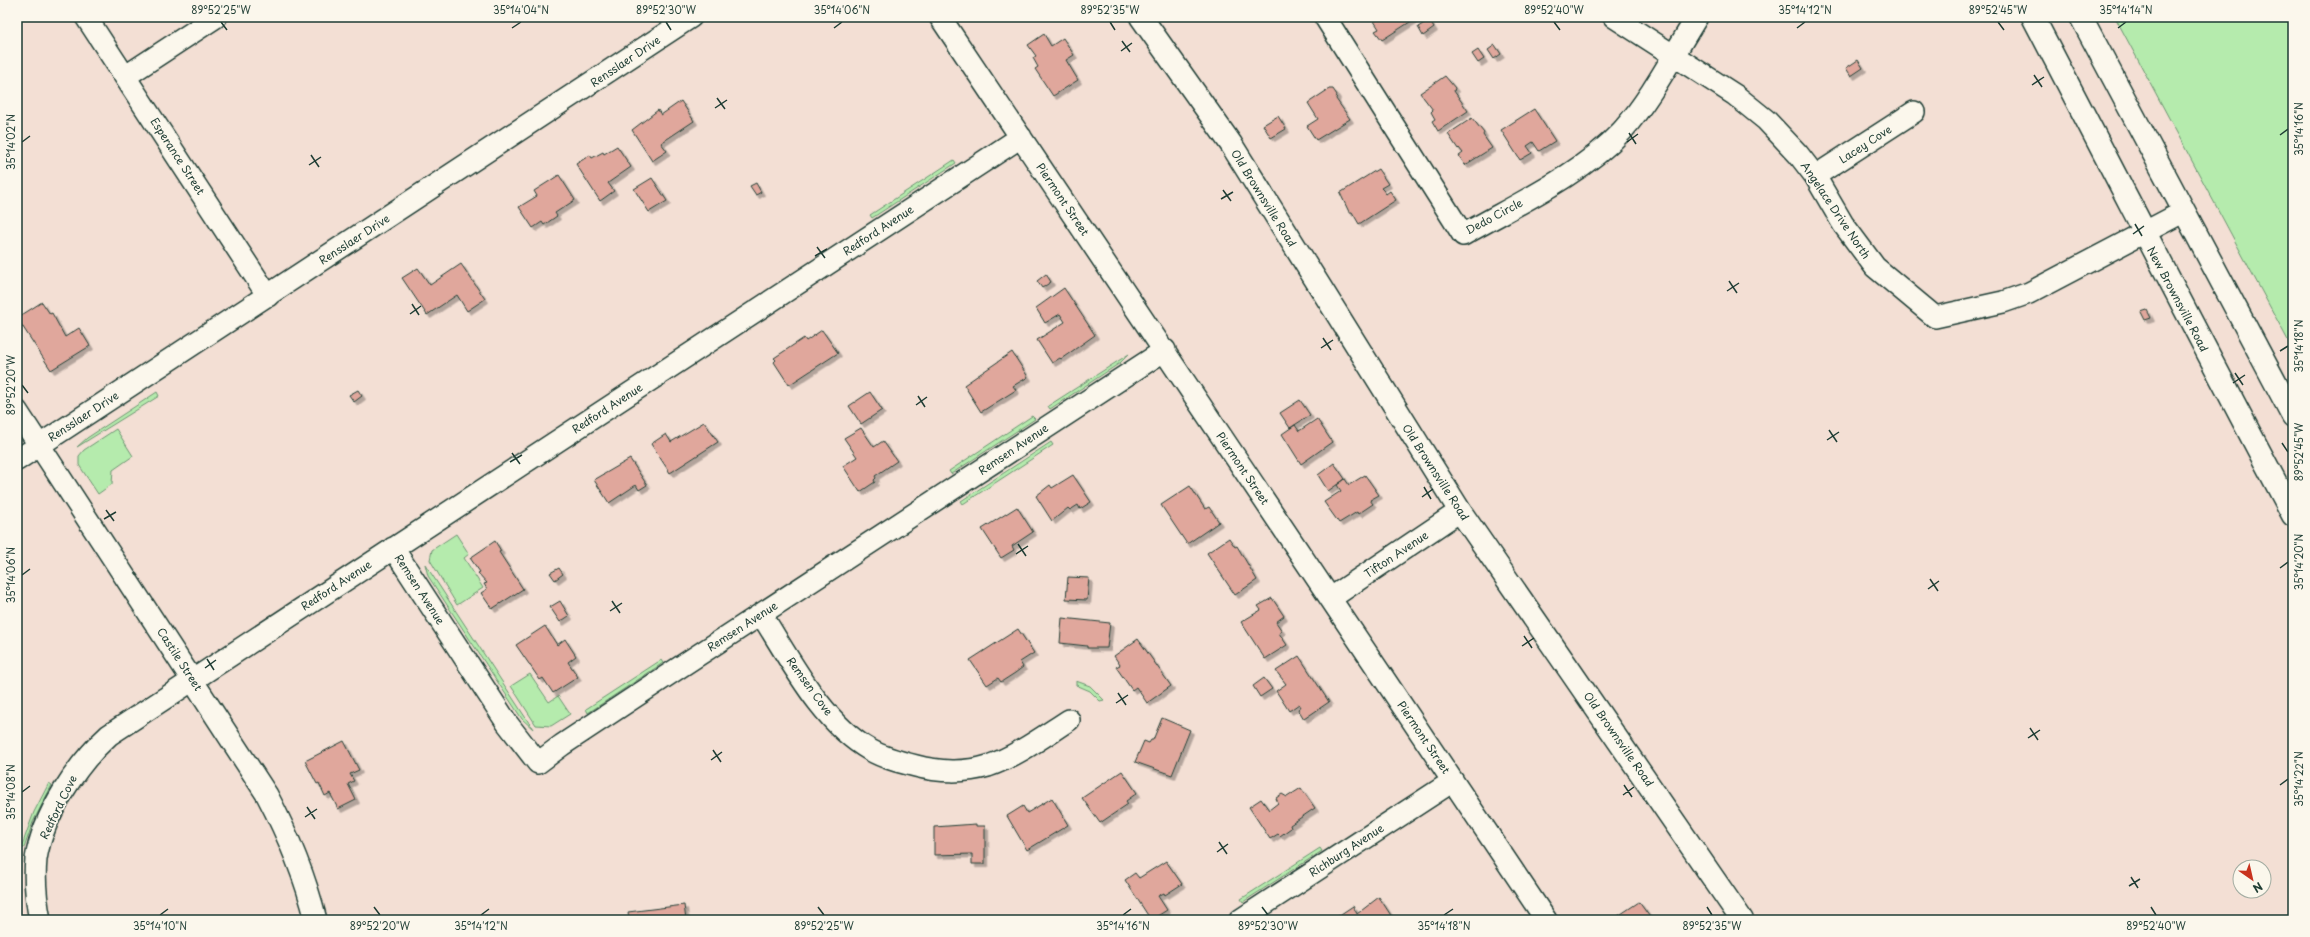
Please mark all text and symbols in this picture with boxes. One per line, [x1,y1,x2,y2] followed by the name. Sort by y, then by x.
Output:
[191,2,251,17] text: 89°52'25"W
[493,2,549,17] text: 35°14'04"N
[636,2,697,17] text: 89°52'30"W
[814,2,870,17] text: 35°14'06"N
[1081,2,1140,17] text: 89°52'35"W
[1524,2,1585,17] text: 89°52'40"W
[1778,2,1832,17] text: 35°14'12"N
[1969,2,2028,17] text: 89°52'45"W
[2099,2,2153,17] text: 35°14'14"N
[586,31,664,91] street label: Rensslaer Drive
[2291,102,2306,156] text: 35°14'16"N
[3,114,18,170] text: 35°14'02"N
[147,114,210,198] street label: Esperance Street
[1835,121,1895,167] street label: Lacey Cove
[1227,146,1301,250] street label: Old Brownsville Road
[1797,158,1875,262] street label: Angelace Drive North
[1032,159,1094,239] street label: Piermont Street
[1462,194,1526,238] street label: Dedo Circle
[839,201,917,259] street label: Redford Avenue
[315,210,393,268] street label: Rensslaer Drive
[2143,243,2213,355] street label: New Brownsville Road
[2291,319,2306,373] text: 35°14'18"N
[3,354,18,415] text: 89°52'20"W
[568,379,646,437] street label: Redford Avenue
[44,387,122,445] street label: Rensslaer Drive
[975,419,1051,479] street label: Remsen Avenue
[1398,420,1474,524] street label: Old Brownsville Road
[2291,422,2306,481] text: 89°52'45"W
[1212,428,1274,508] street label: Piermont Street
[1361,526,1431,582] street label: Tifton Avenue
[2291,534,2306,590] text: 35°14'20"N
[3,547,18,603] text: 35°14'06"N
[391,550,449,628] street label: Remsen Avenue
[297,556,375,614] street label: Redford Avenue
[703,597,781,655] street label: Remsen Avenue
[153,624,207,694] street label: Castile Street
[783,653,837,719] street label: Remsen Cove
[1580,688,1658,790] street label: Old Brownsville Road
[1393,697,1455,777] street label: Piermont Street
[2291,751,2306,807] text: 35°14'22"N
[3,764,18,820] text: 35°14'08"N
[35,772,81,842] street label: Redford Cove
[1305,819,1387,881] street label: Richburg Avenue
[2232,859,2272,899] north arrow
[2249,878,2266,897] text: N
[133,918,187,933] text: 35°14'10"N
[350,918,411,933] text: 89°52'20"W
[454,918,508,933] text: 35°14'12"N
[794,918,854,933] text: 89°52'25"W
[1096,918,1150,933] text: 35°14'16"N
[1238,918,1299,933] text: 89°52'30"W
[1417,918,1471,933] text: 35°14'18"N
[1683,918,1742,933] text: 89°52'35"W
[2126,918,2187,933] text: 89°52'40"W

